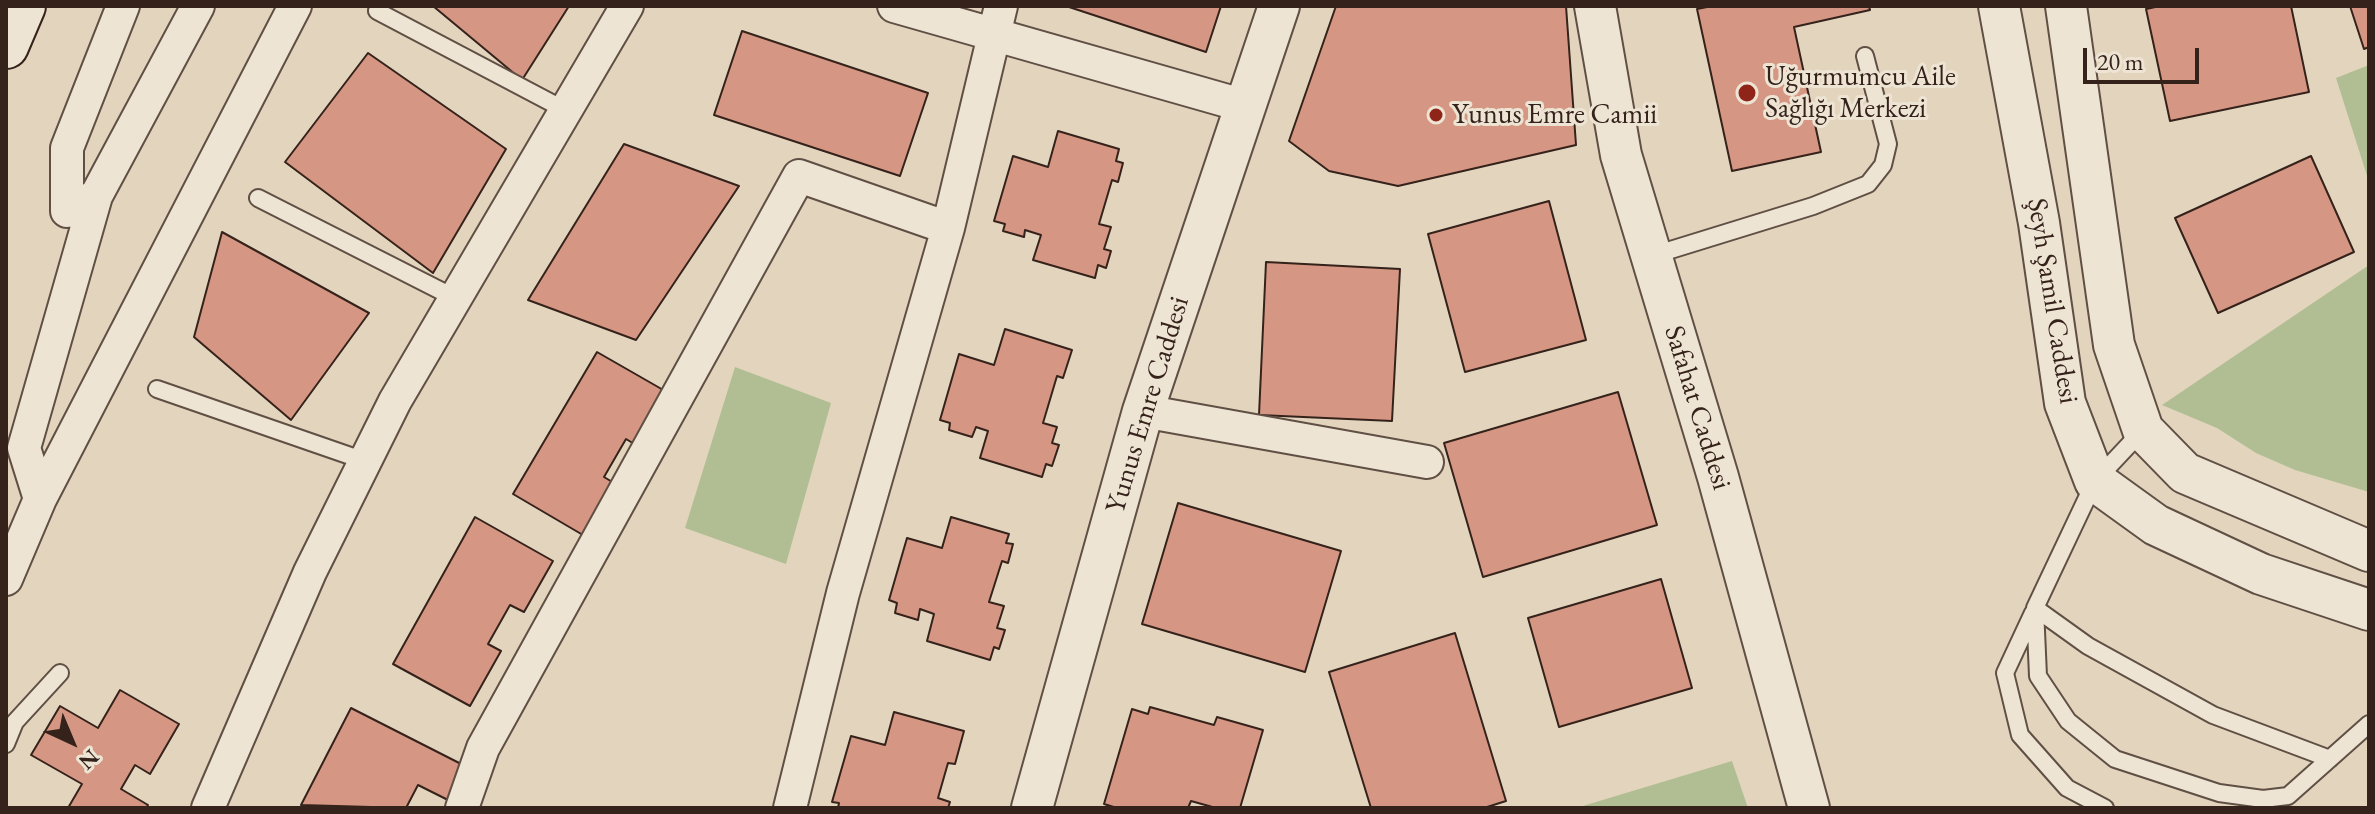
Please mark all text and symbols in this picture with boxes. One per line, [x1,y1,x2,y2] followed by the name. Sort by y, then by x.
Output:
[2087,32,2203,82] scale bar
[2097,46,2144,77] text: 20 m
[1765,60,1956,126] place label: Uğurmumcu Aile Sağlığı Merkezi
[1736,82,1758,104] marker: Uğurmumcu Aile Sağlığı Merkezi
[1452,98,1657,132] place label: Yunus Emre Camii
[1427,106,1445,124] marker: Yunus Emre Camii
[2019,196,2085,406] street label: Şeyh Şamil Caddesi
[1099,293,1197,517] street label: Yunus Emre Caddesi
[1656,322,1738,494] street label: Safahat Caddesi
[32,702,112,782] north arrow
[73,743,105,776] text: N

